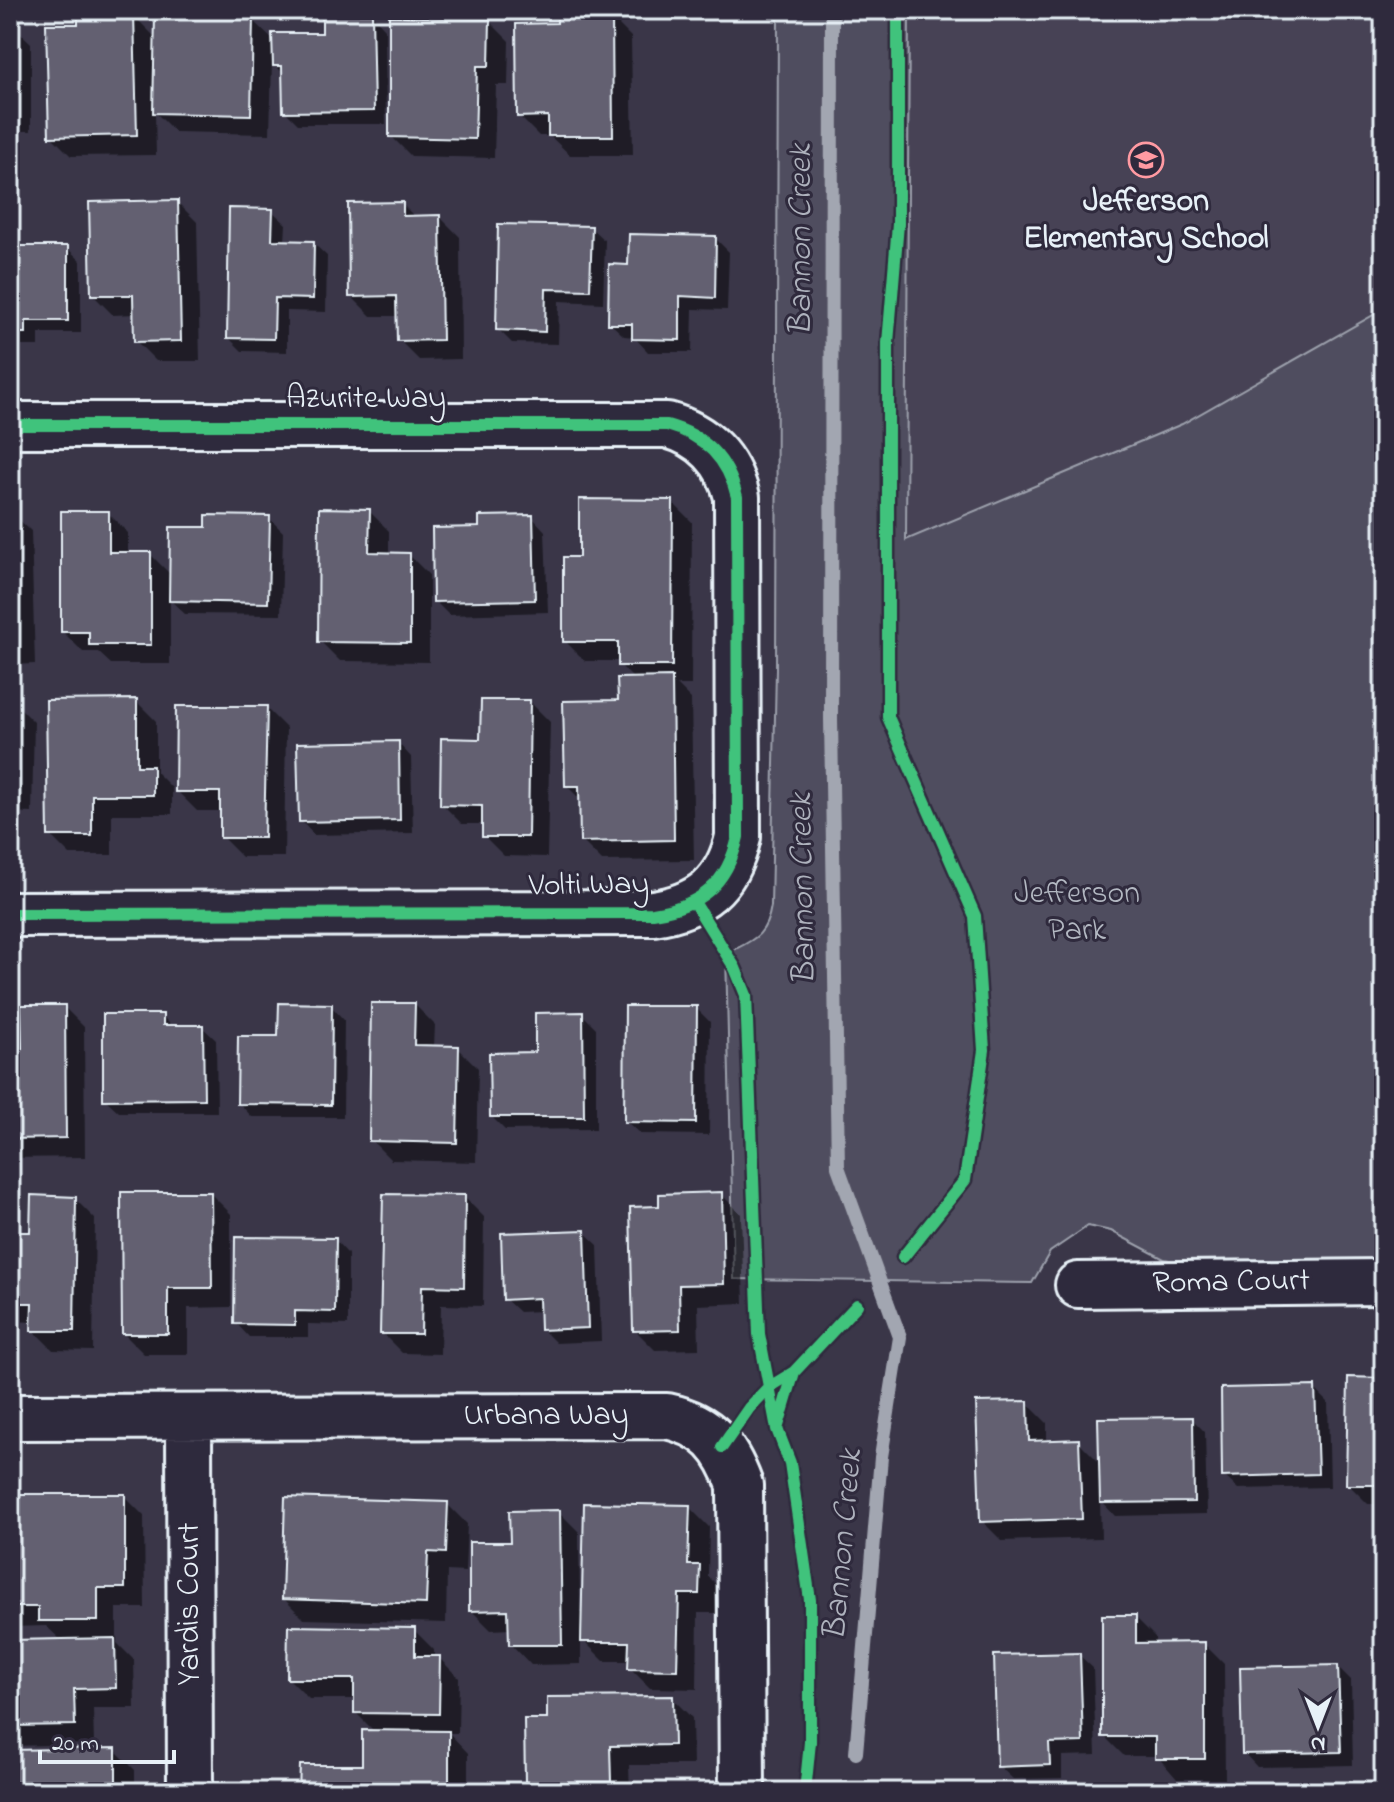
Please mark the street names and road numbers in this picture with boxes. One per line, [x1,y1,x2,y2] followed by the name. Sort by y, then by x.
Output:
[286,376,446,423] street label: Azurite Way
[527,861,650,911] street label: Volti Way
[1152,1258,1310,1308] street label: Roma Court
[463,1393,629,1440] street label: Urbana Way
[167,1522,214,1686] street label: Yardis Court

